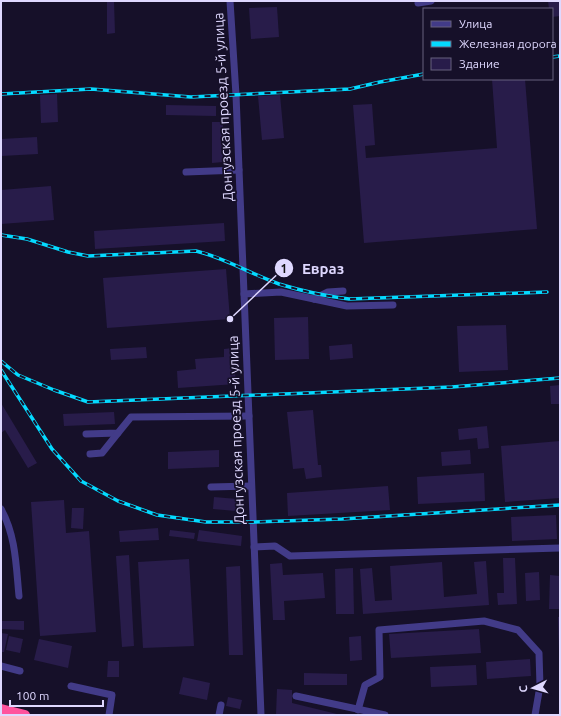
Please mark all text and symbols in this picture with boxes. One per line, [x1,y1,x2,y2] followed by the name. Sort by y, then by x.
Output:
[423,8,553,80] legend
[210,12,236,202] street label: Донгузская проезд 5-й улица
[459,17,492,30] text: Улица
[459,37,557,50] text: Железная дорога
[459,57,500,70] text: Здание
[274,255,353,282] callout: Евраз
[302,260,344,277] text: Евраз
[281,262,287,275] text: 1
[225,335,247,525] street label: Донгузская проезд 5-й улица
[513,668,553,708] north arrow
[10,682,103,708] scale bar
[517,685,529,693] text: С
[16,689,49,702] text: 100 m

